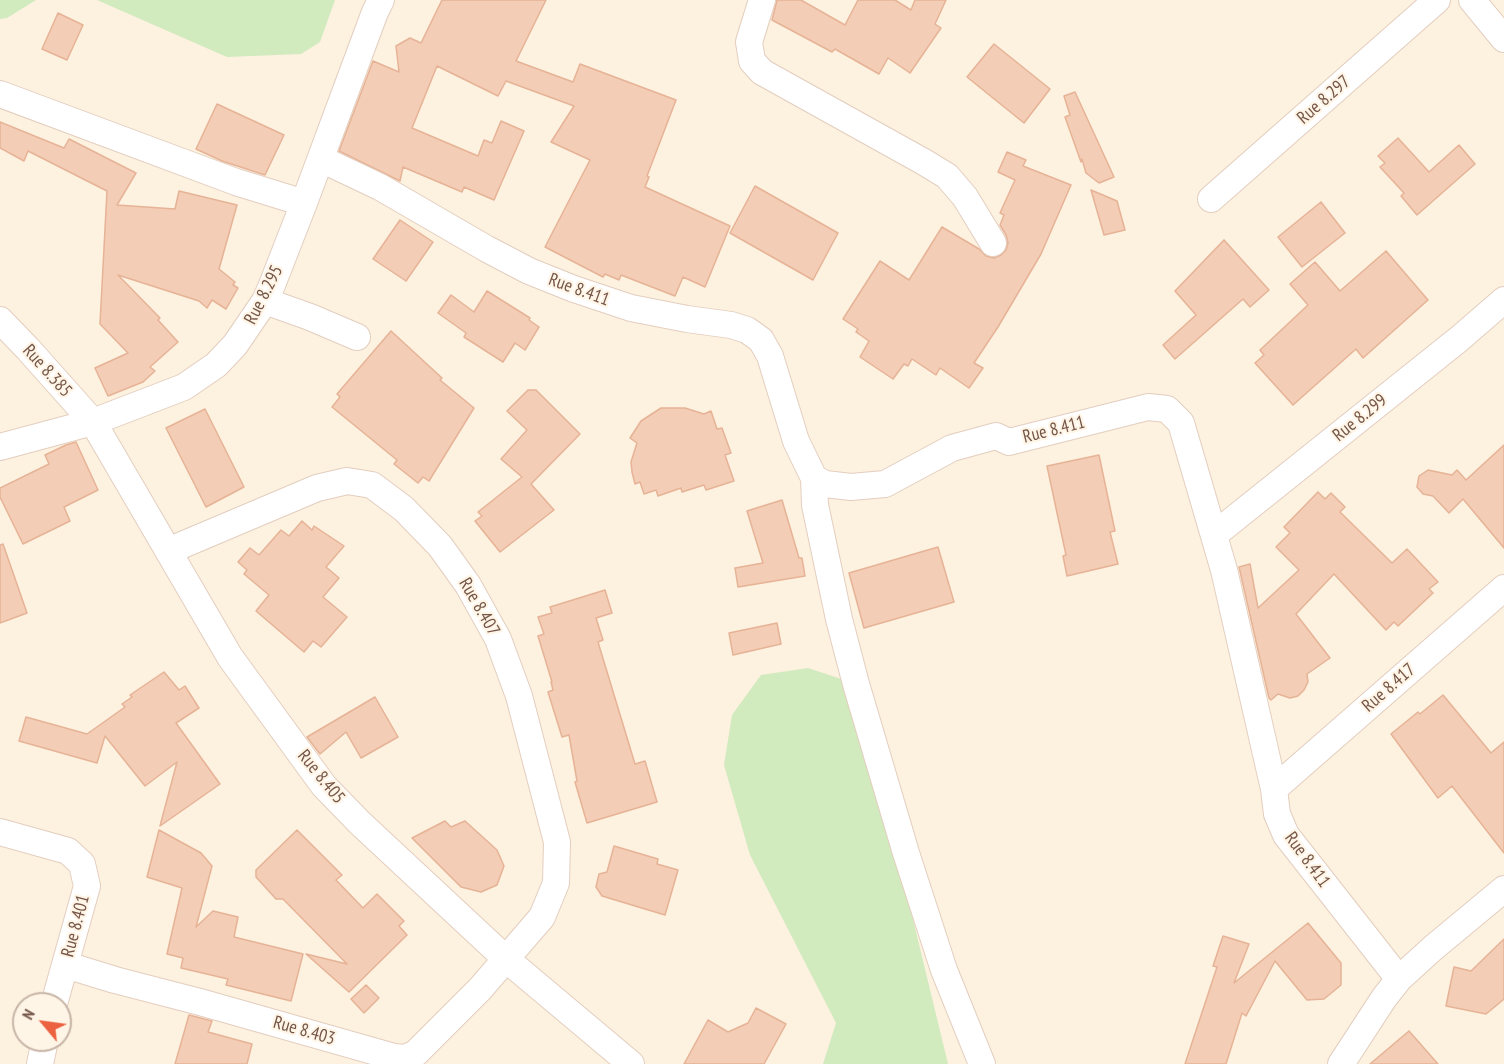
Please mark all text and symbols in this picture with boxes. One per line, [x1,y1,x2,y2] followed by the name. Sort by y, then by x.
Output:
[1293,71,1355,129] street label: Rue 8.297
[240,262,288,328] street label: Rue 8.295
[546,269,612,311] street label: Rue 8.411
[18,340,76,402] street label: Rue 8.385
[1329,390,1391,446] street label: Rue 8.299
[1021,412,1087,448] street label: Rue 8.411
[454,574,504,640] street label: Rue 8.407
[1358,659,1420,717] street label: Rue 8.417
[293,746,349,808] street label: Rue 8.405
[1280,828,1334,892] street label: Rue 8.411
[57,893,95,959] street label: Rue 8.401
[12,992,72,1052] north arrow
[17,1006,39,1023] text: N
[271,1012,337,1050] street label: Rue 8.403

